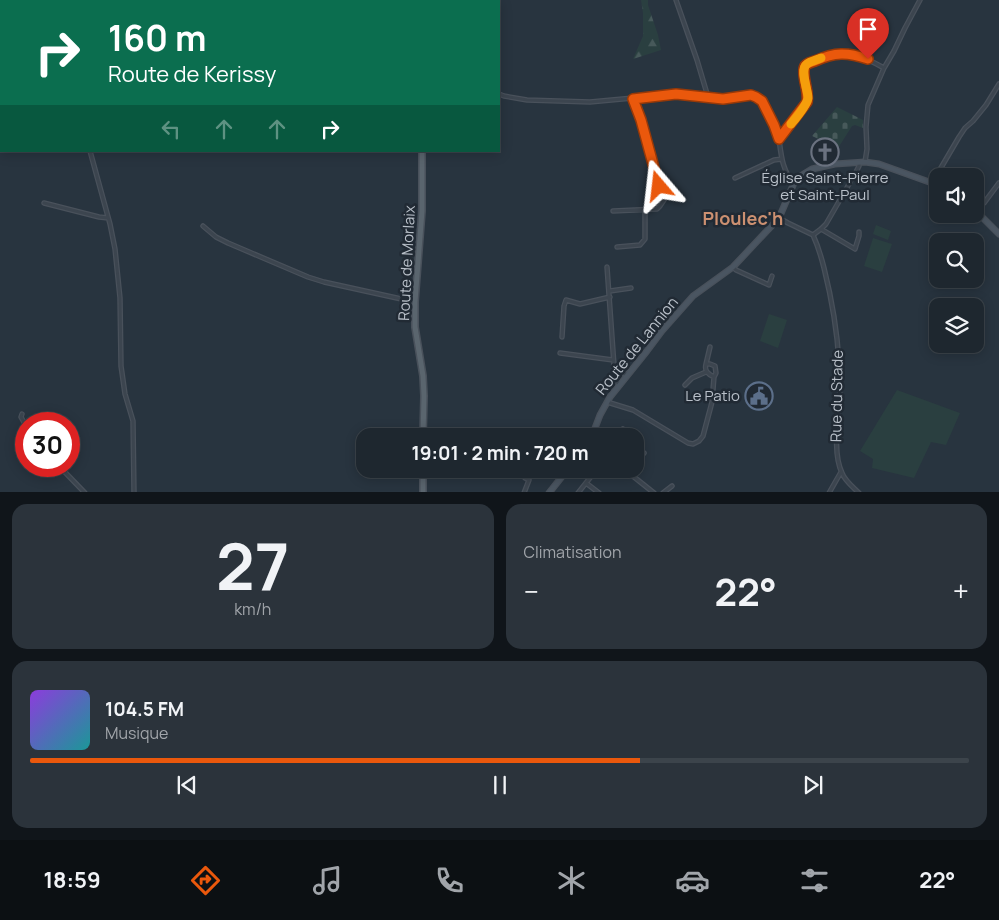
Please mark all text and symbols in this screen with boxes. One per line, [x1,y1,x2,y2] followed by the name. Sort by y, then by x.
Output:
[847,8,889,59] pin
[108,14,207,62] text: 160 m
[854,15,882,43] icon: arrive
[25,20,90,85] icon: right
[108,59,276,89] text: Route de Kerissy
[157,115,185,143] icon: left
[210,115,238,143] icon: ahead
[263,115,291,143] icon: ahead
[316,115,344,143] icon: right
[810,137,840,167] church icon: Église Saint-Pierre et Saint-Paul
[632,159,684,211] position arrow
[761,167,889,205] place label: Église Saint-Pierre et Saint-Paul
[929,168,984,353] map controls
[929,168,984,223] button: sound
[393,205,420,321] street label: Route de Morlaix
[703,206,783,230] district label: Ploulec'h
[929,233,984,288] button: search
[591,292,683,399] street label: Route de Lannion
[929,298,984,353] button: layers
[825,350,848,442] street label: Rue du Stade
[744,381,774,411] public building icon: Le Patio
[685,385,740,406] place label: Le Patio
[15,412,80,477] speed limit sign: 30
[411,440,589,466] text: 19:01 · 2 min · 720 m
[216,521,289,610] text: 27
[524,541,621,563] text: Climatisation
[715,565,777,617] text: 22°
[524,572,539,610] text: −
[953,572,969,610] text: +
[234,598,271,620] text: km/h
[105,696,184,722] text: 104.5 FM
[105,722,168,744] text: Musique
[173,771,201,799] icon: previous
[486,771,514,799] icon: pause
[799,771,827,799] icon: next
[188,863,223,898] icon: directions
[310,863,345,898] icon: music
[432,863,467,898] icon: phone
[554,863,589,898] icon: climate
[675,863,710,898] icon: car
[797,863,832,898] icon: filters
[43,865,101,895] text: 18:59
[919,865,955,895] text: 22°

